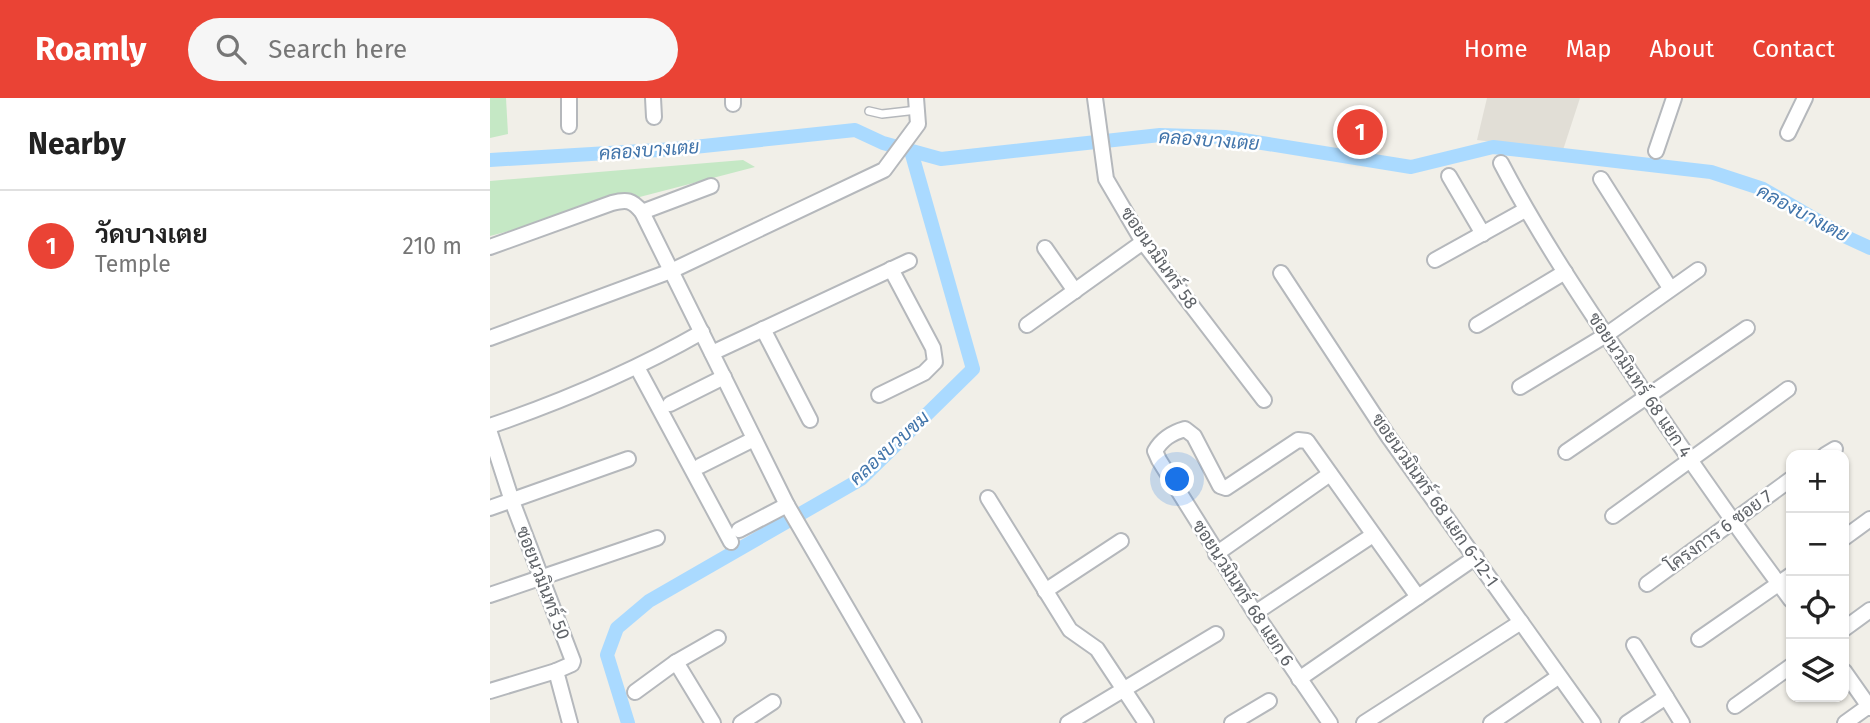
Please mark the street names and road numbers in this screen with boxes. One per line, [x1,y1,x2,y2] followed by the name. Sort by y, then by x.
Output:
[1116,202,1204,313] street label: ซอยนวมินทร์ 58
[1583,307,1699,462] street label: ซอยนวมินทร์ 68 แยก 4
[1367,408,1505,591] street label: ซอยนวมินทร์ 68 แยก 6-12-1
[1659,483,1777,578] street label: โครงการ 6 ซอย 7
[1187,515,1300,670] street label: ซอยนวมินทร์ 68 แยก 6
[511,523,577,643] street label: ซอยนวมินทร์ 50

